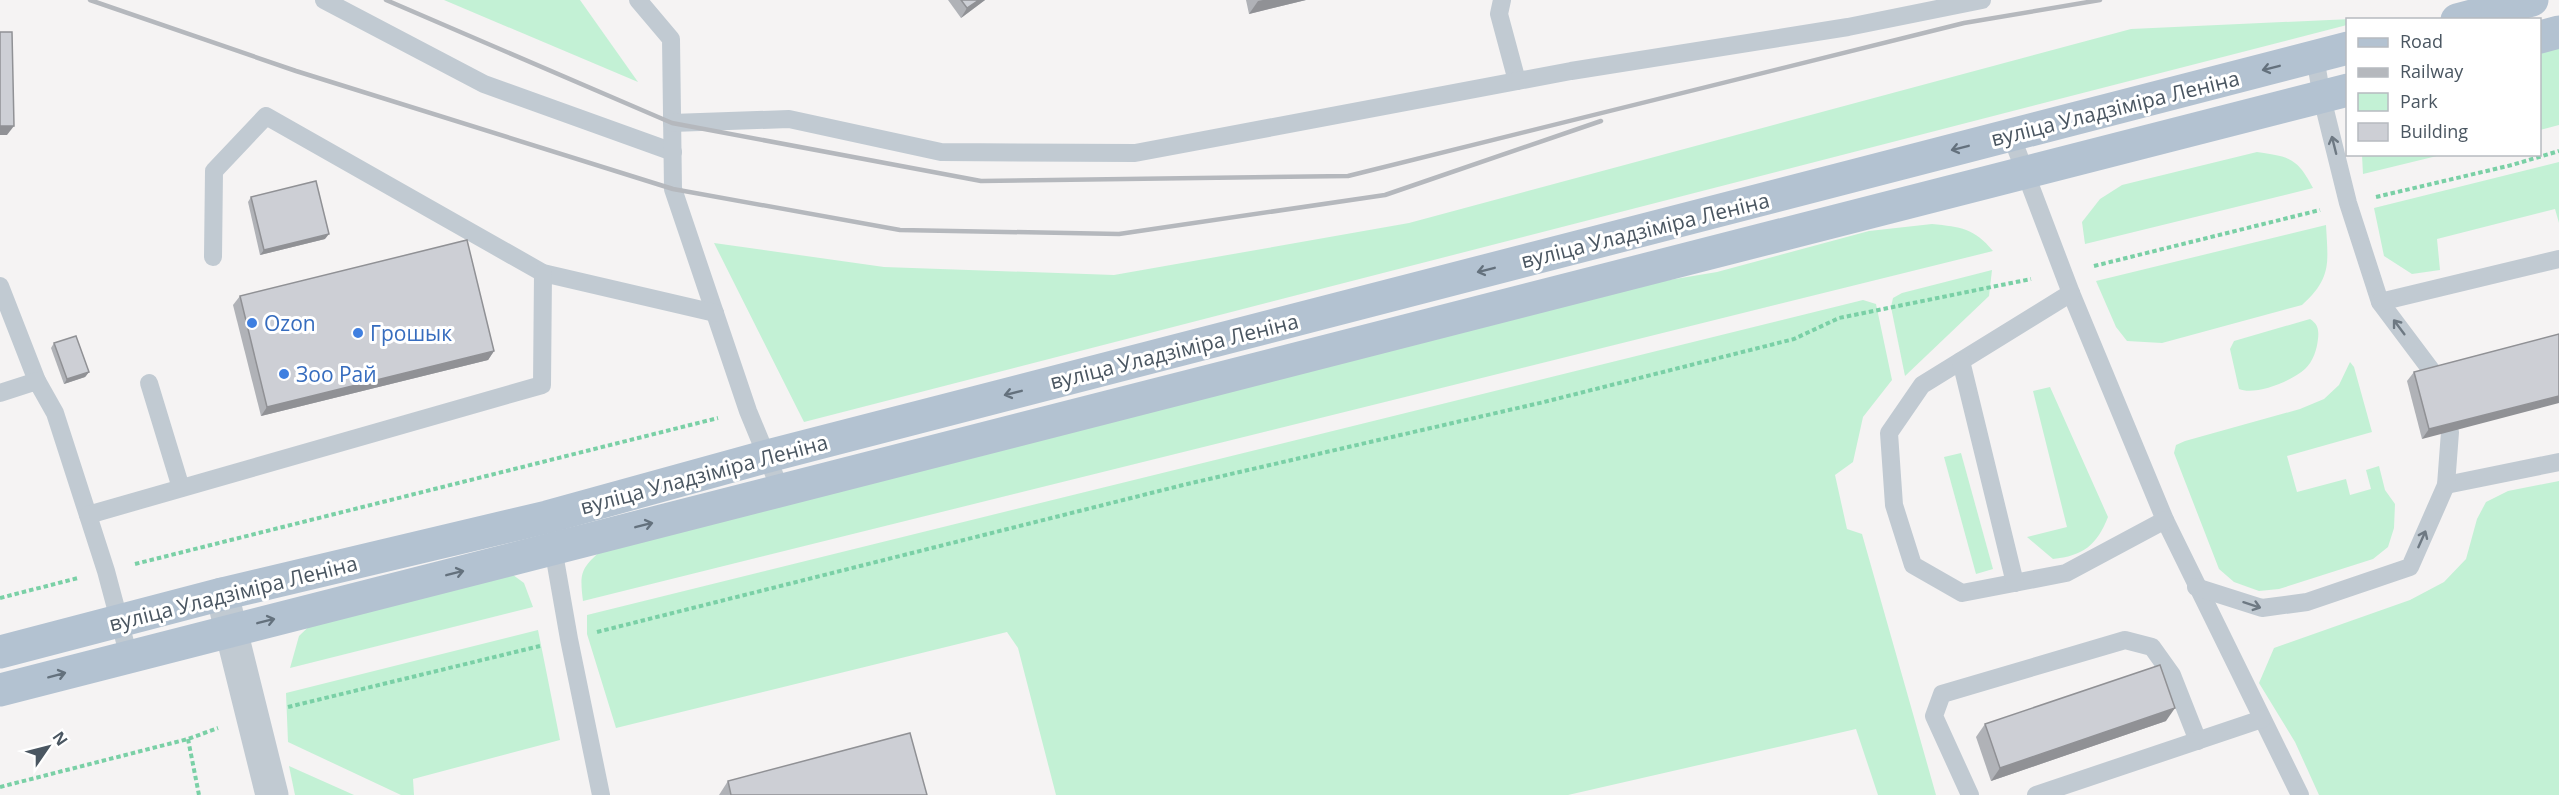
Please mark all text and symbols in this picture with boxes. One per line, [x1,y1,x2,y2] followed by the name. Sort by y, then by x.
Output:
[2346,18,2541,156] legend
[2400,29,2443,53] text: Road
[2400,59,2464,83] text: Railway
[2261,63,2280,74] one-way arrow
[1988,64,2242,152] street label: вуліца Уладзіміра Леніна
[2400,89,2438,113] text: Park
[2400,119,2468,143] text: Building
[2327,136,2339,155] one-way arrow
[1951,143,1970,155] one-way arrow
[1518,186,1772,274] street label: вуліца Уладзіміра Леніна
[1477,265,1496,277] one-way arrow
[1047,307,1301,395] street label: вуліца Уладзіміра Леніна
[264,309,316,337] place label: Ozon
[245,316,259,330] marker: Ozon
[370,319,452,347] place label: Грошык
[2393,319,2406,335] one-way arrow
[351,326,365,340] marker: Грошык
[296,360,377,388] place label: Зоо Рай
[277,367,291,381] marker: Зоо Рай
[1004,387,1023,399] one-way arrow
[577,427,831,521] street label: вуліца Уладзіміра Леніна
[634,519,653,531] one-way arrow
[2417,531,2428,549] one-way arrow
[106,549,360,637] street label: вуліца Уладзіміра Леніна
[445,567,464,579] one-way arrow
[2242,600,2261,611] one-way arrow
[256,615,275,627] one-way arrow
[47,669,66,681] one-way arrow
[18,717,78,777] north arrow
[48,727,73,750] text: N

